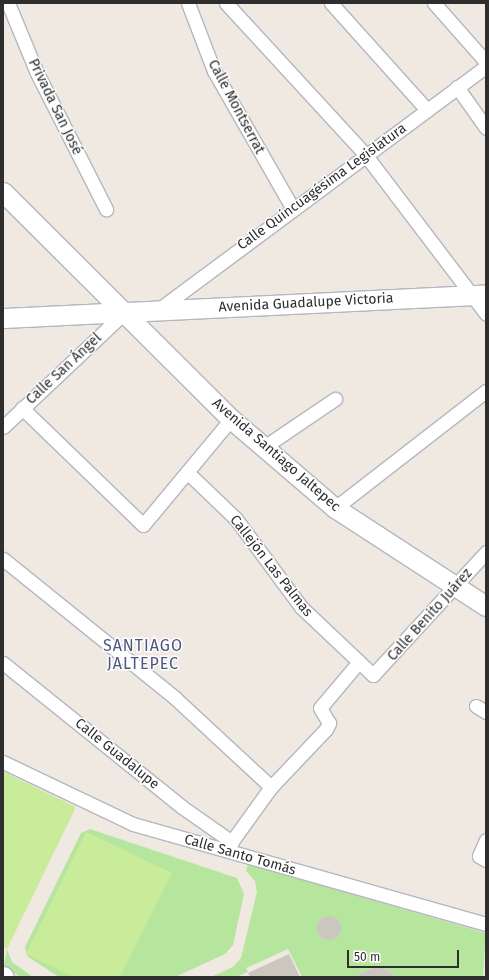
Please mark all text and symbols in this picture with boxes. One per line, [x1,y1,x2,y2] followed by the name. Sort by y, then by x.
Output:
[24,56,86,158] street label: Privada San José
[204,57,268,157] street label: Calle Montserrat
[234,120,410,254] street label: Calle Quincuagésima Legislatura
[218,290,394,316] street label: Avenida Guadalupe Victoria
[23,330,105,408] street label: Calle San Ángel
[209,395,343,515] street label: Avenida Santiago Jaltepec
[226,512,316,620] street label: Callejón Las Palmas
[384,565,476,665] street label: Calle Benito Juárez
[103,636,183,674] district label: SANTIAGO JALTEPEC
[72,715,162,793] street label: Calle Guadalupe
[182,831,298,879] street label: Calle Santo Tomás
[349,942,461,968] scale bar
[354,950,380,964] text: 50 m

